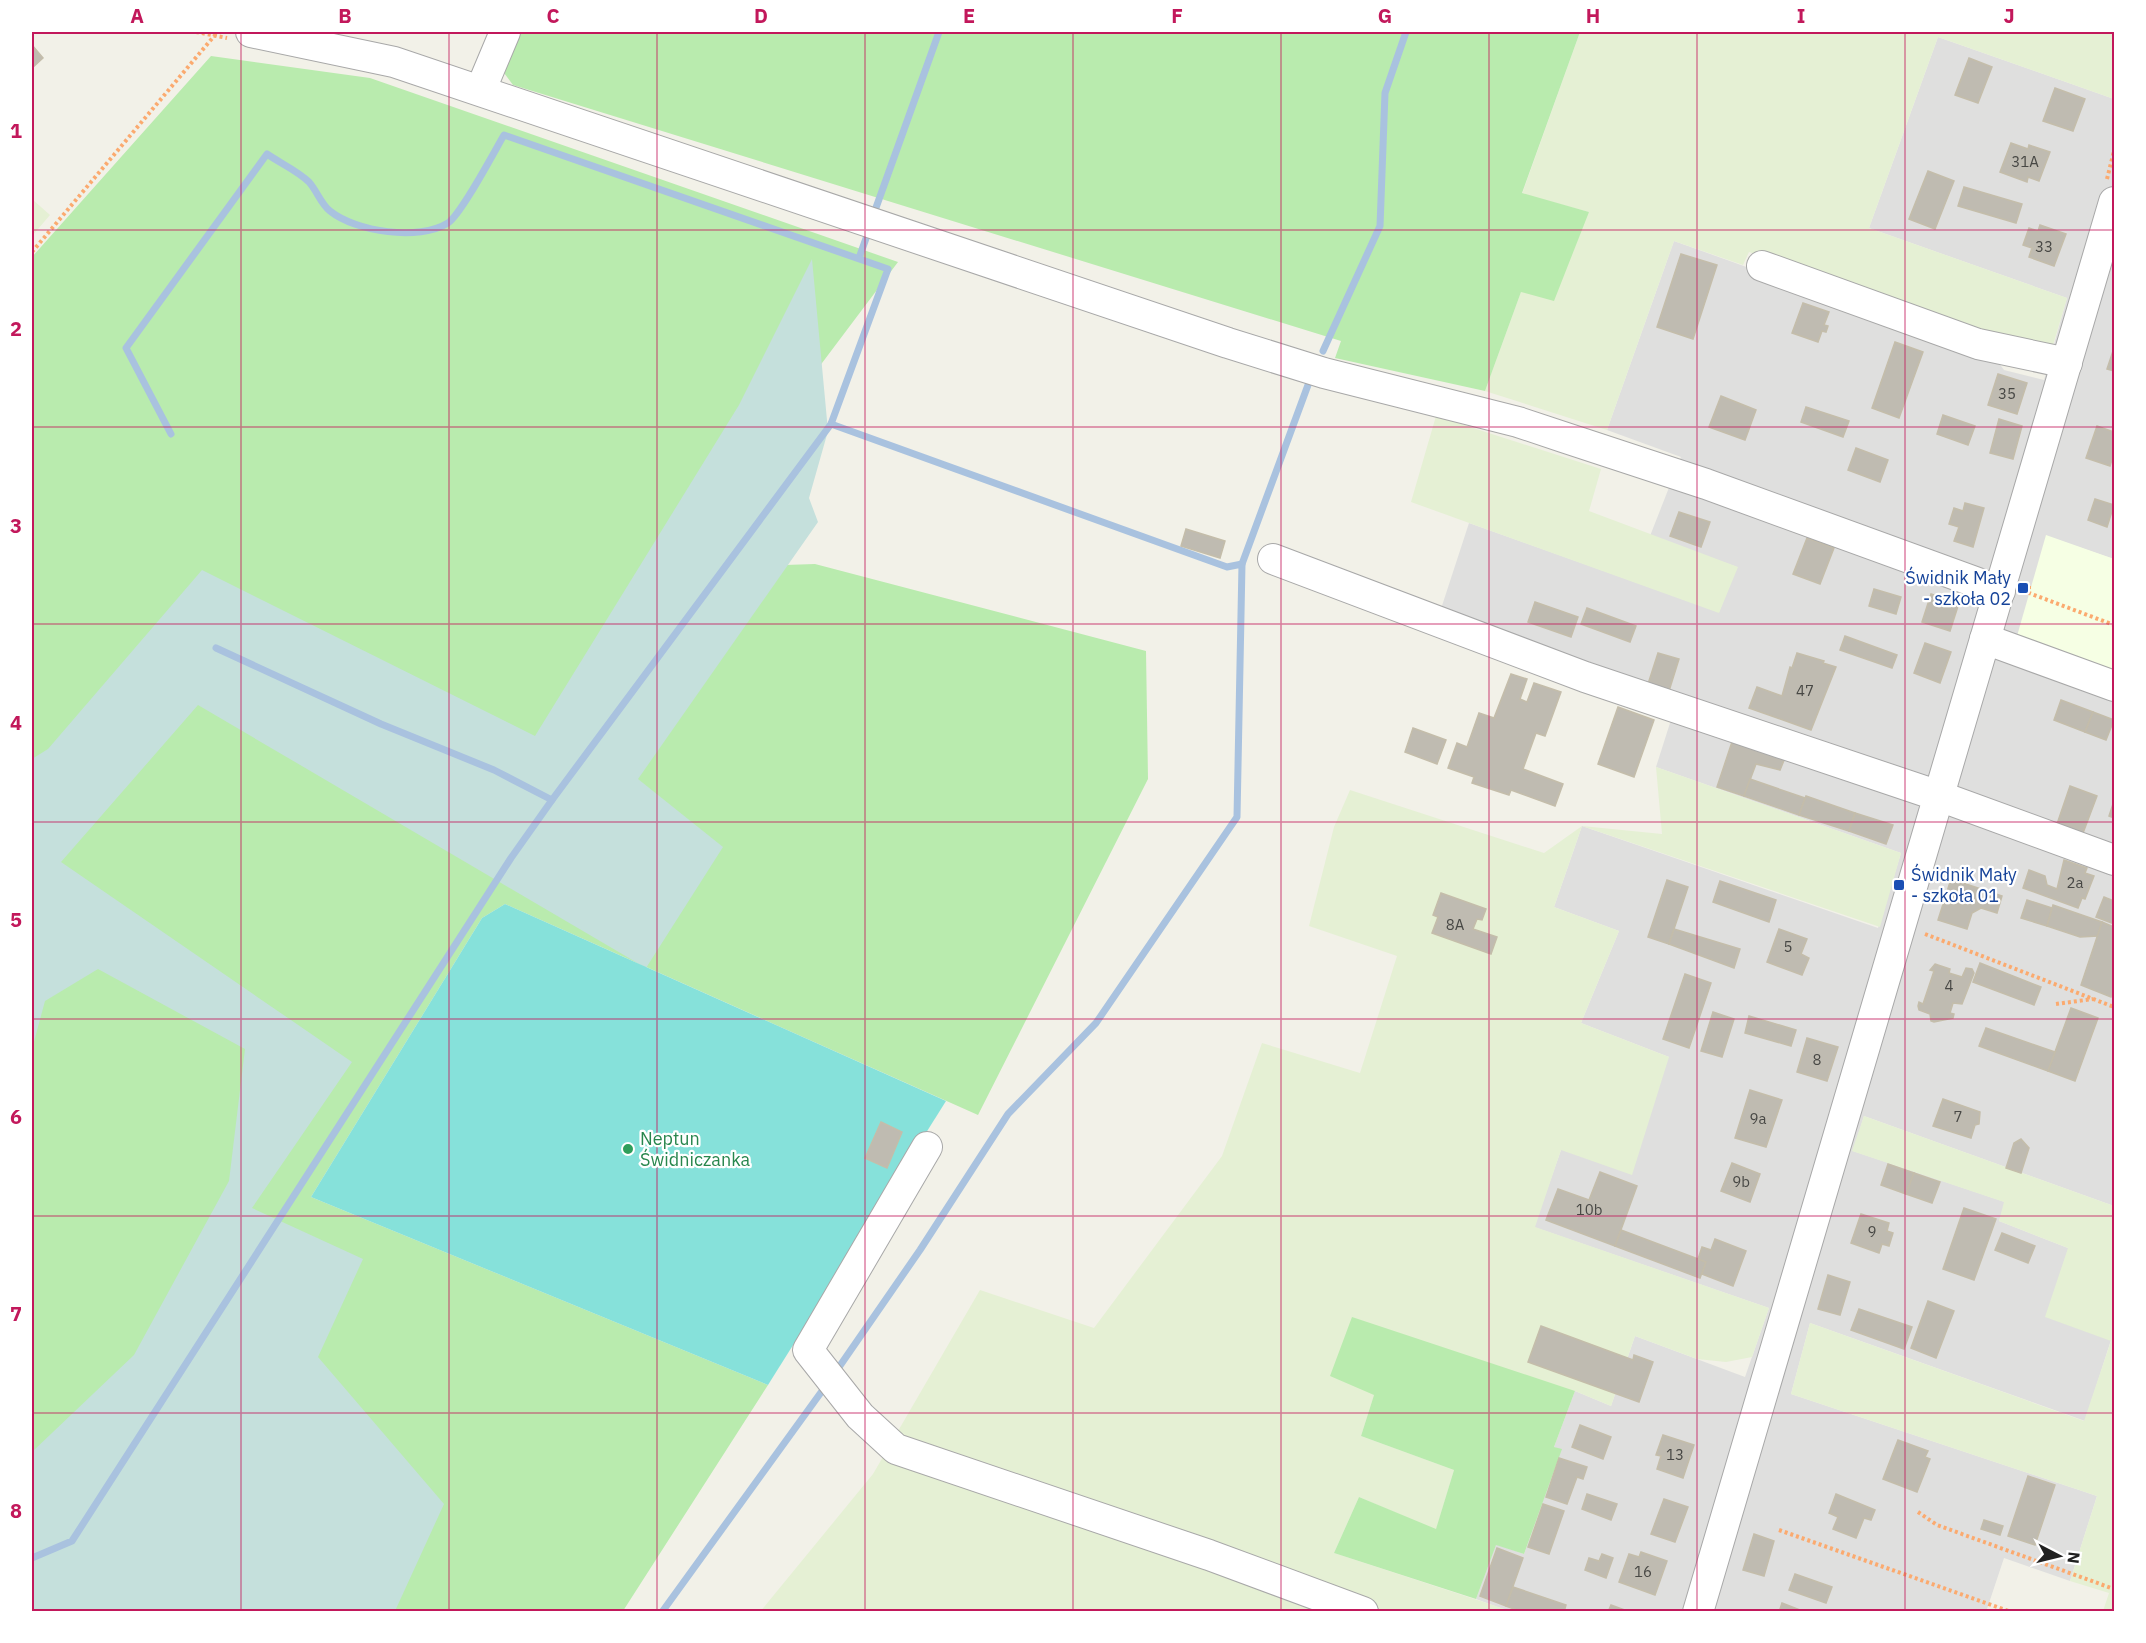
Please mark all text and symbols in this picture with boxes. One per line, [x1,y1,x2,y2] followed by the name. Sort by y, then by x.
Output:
[130,2,144,29] text: A
[338,2,352,29] text: B
[546,2,560,29] text: C
[754,2,768,29] text: D
[963,2,975,29] text: E
[1171,2,1183,29] text: F
[1378,2,1392,29] text: G
[1586,2,1600,29] text: H
[1797,2,1805,29] text: I
[2003,2,2015,29] text: J
[10,117,22,144] text: 1
[2011,152,2039,171] house number: 31A
[2035,237,2053,256] house number: 33
[10,315,22,342] text: 2
[1998,384,2016,403] house number: 35
[10,512,22,539] text: 3
[1905,566,2011,610] place label: Świdnik Mały - szkoła 02
[2016,581,2030,595] marker: Świdnik Mały - szkoła 02
[1796,681,1814,700] house number: 47
[10,709,22,736] text: 4
[1911,863,2017,907] place label: Świdnik Mały - szkoła 01
[2066,873,2084,892] house number: 2a
[1892,878,1906,892] marker: Świdnik Mały - szkoła 01
[10,906,22,933] text: 5
[1446,915,1465,934] house number: 8A
[1783,937,1793,956] house number: 5
[1944,976,1954,995] house number: 4
[1812,1050,1822,1069] house number: 8
[10,1103,22,1130] text: 6
[1953,1107,1963,1126] house number: 7
[1749,1109,1767,1128] house number: 9a
[640,1127,751,1171] place label: Neptun Świdniczanka
[621,1142,635,1156] marker: Neptun Świdniczanka
[1732,1172,1750,1191] house number: 9b
[1576,1200,1602,1219] house number: 10b
[1867,1222,1877,1241] house number: 9
[10,1300,22,1327] text: 7
[1666,1445,1684,1464] house number: 13
[10,1497,22,1524] text: 8
[2029,1526,2089,1586] north arrow
[2063,1551,2085,1565] text: N
[1634,1562,1652,1581] house number: 16

